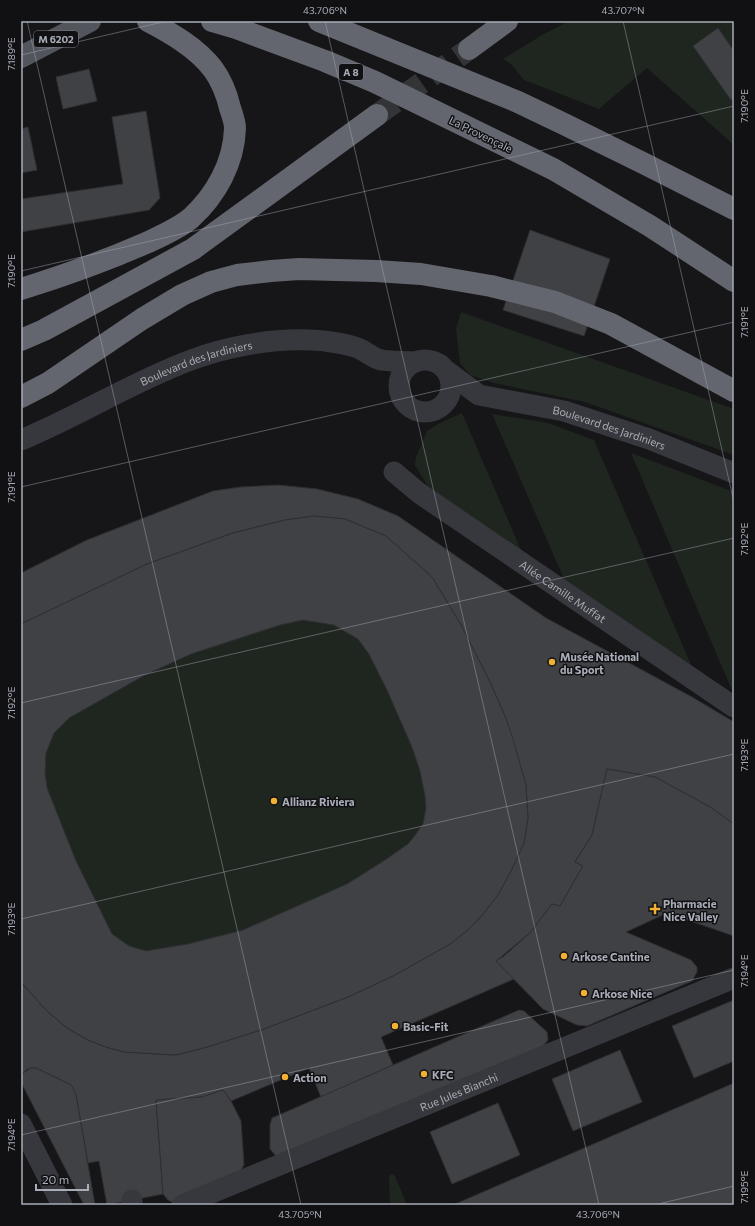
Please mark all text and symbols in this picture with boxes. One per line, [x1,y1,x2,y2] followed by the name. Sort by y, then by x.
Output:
[303,4,347,16] text: 43.706°N
[601,4,645,16] text: 43.707°N
[34,31,78,47] road number: M 6202
[5,37,17,71] text: 7.189°E
[339,64,363,80] road number: A 8
[738,89,750,123] text: 7.190°E
[447,113,515,155] street label: La Provençale
[5,254,17,288] text: 7.190°E
[738,306,750,338] text: 7.191°E
[138,338,253,388] street label: Boulevard des Jardiniers
[552,403,668,452] street label: Boulevard des Jardiniers
[5,471,17,503] text: 7.191°E
[738,523,750,555] text: 7.192°E
[518,557,609,625] street label: Allée Camille Muffat
[560,650,639,676] place label: Musée National du Sport
[547,657,557,667] marker: Musée National du Sport
[5,687,17,719] text: 7.192°E
[738,739,750,771] text: 7.193°E
[282,795,355,808] place label: Allianz Riviera
[269,796,279,806] marker: Allianz Riviera
[663,897,718,923] place label: Pharmacie Nice Valley
[5,903,17,935] text: 7.193°E
[650,904,660,914] marker: Pharmacie Nice Valley
[572,950,650,963] place label: Arkose Cantine
[559,951,569,961] marker: Arkose Cantine
[738,954,750,988] text: 7.194°E
[592,987,653,1000] place label: Arkose Nice
[579,988,589,998] marker: Arkose Nice
[403,1020,449,1033] place label: Basic-Fit
[390,1021,400,1031] marker: Basic-Fit
[432,1068,454,1081] place label: KFC
[418,1069,500,1113] street label: Rue Jules Bianchi
[419,1069,429,1079] marker: KFC
[293,1071,327,1084] place label: Action
[280,1072,290,1082] marker: Action
[5,1118,17,1152] text: 7.194°E
[36,1166,88,1192] scale bar
[738,1170,750,1203] text: 7.195°E
[42,1172,69,1186] text: 20 m
[278,1208,322,1220] text: 43.705°N
[576,1208,620,1220] text: 43.706°N

